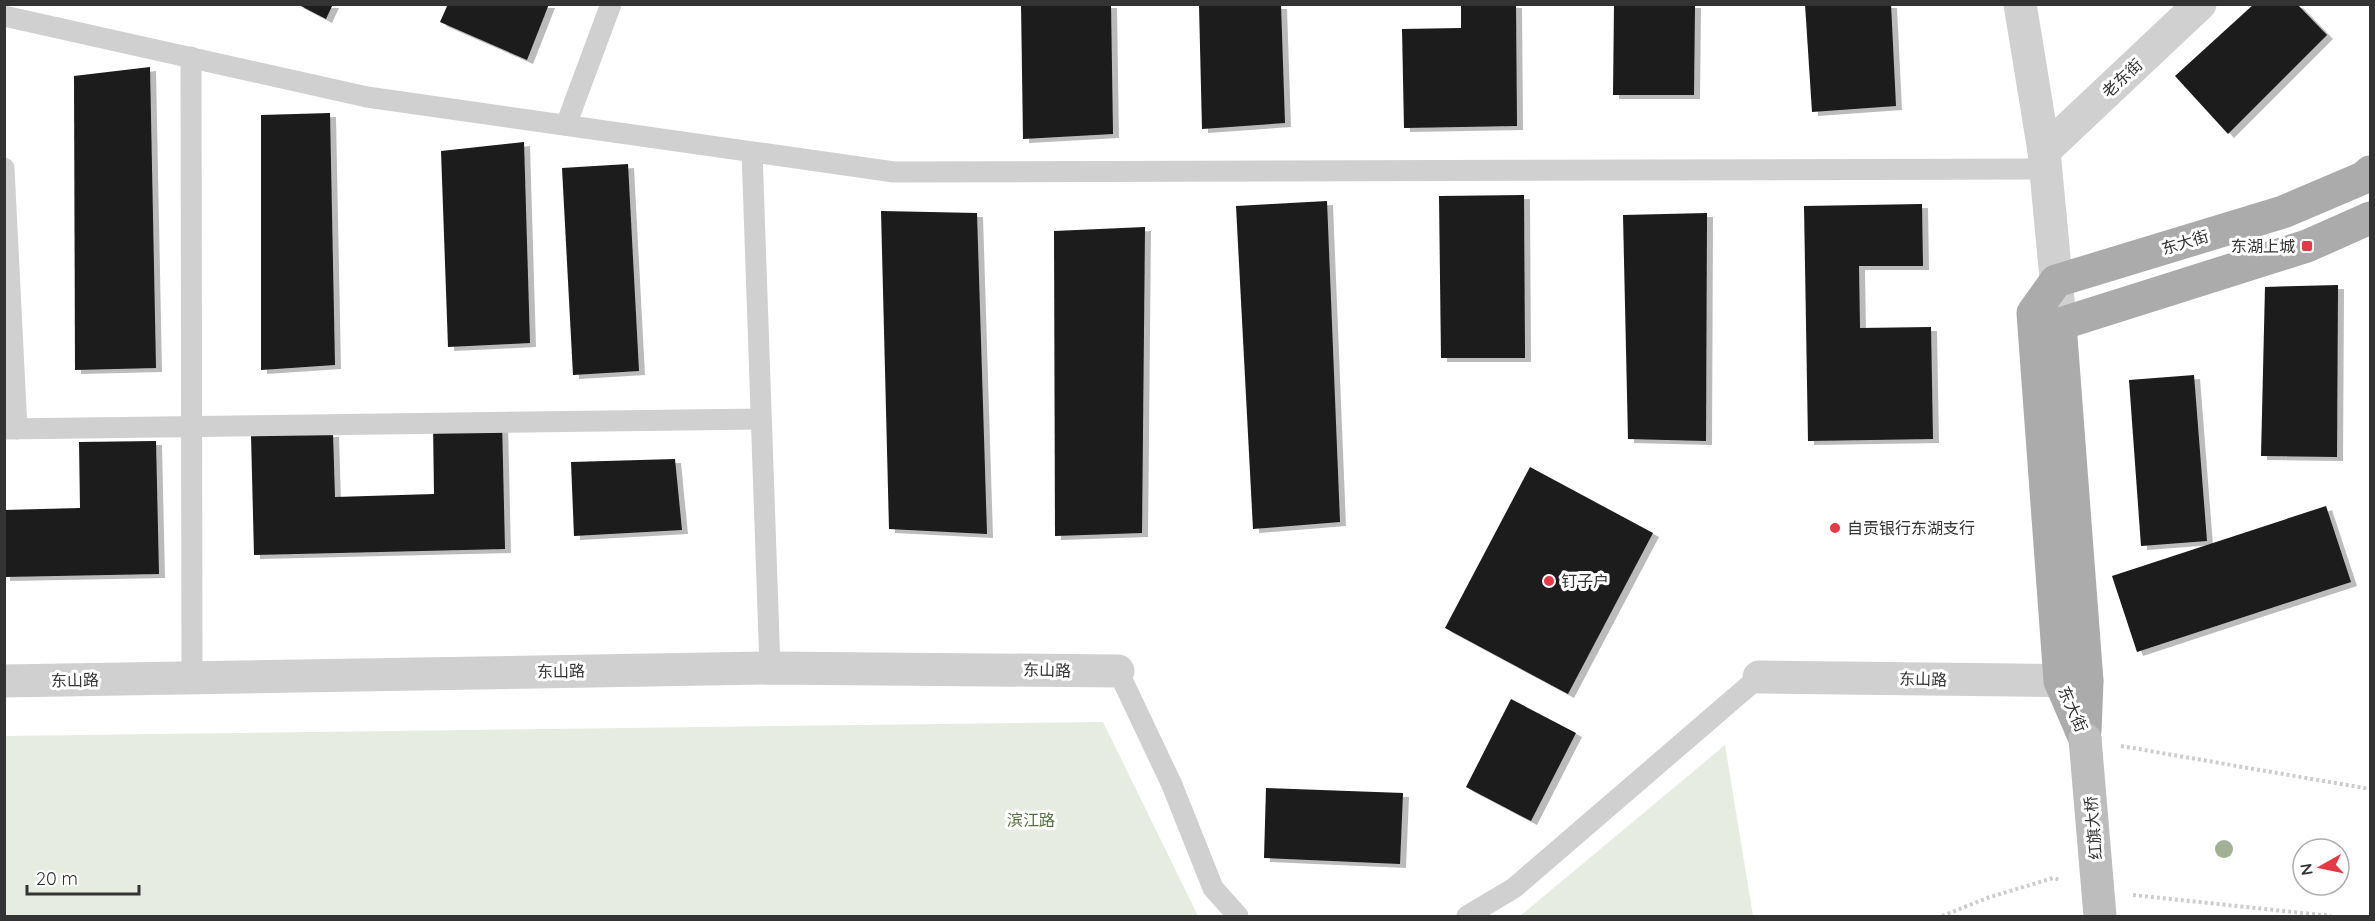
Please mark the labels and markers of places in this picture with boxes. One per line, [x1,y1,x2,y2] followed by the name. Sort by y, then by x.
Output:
[2231,236,2295,256] place label: 东湖上城
[2300,239,2314,253] marker: 东湖上城
[1847,518,1975,538] place label: 自贡银行东湖支行
[1828,521,1842,535] marker: 自贡银行东湖支行
[1561,571,1609,591] place label: 钉子户
[1542,574,1556,588] marker: 钉子户

